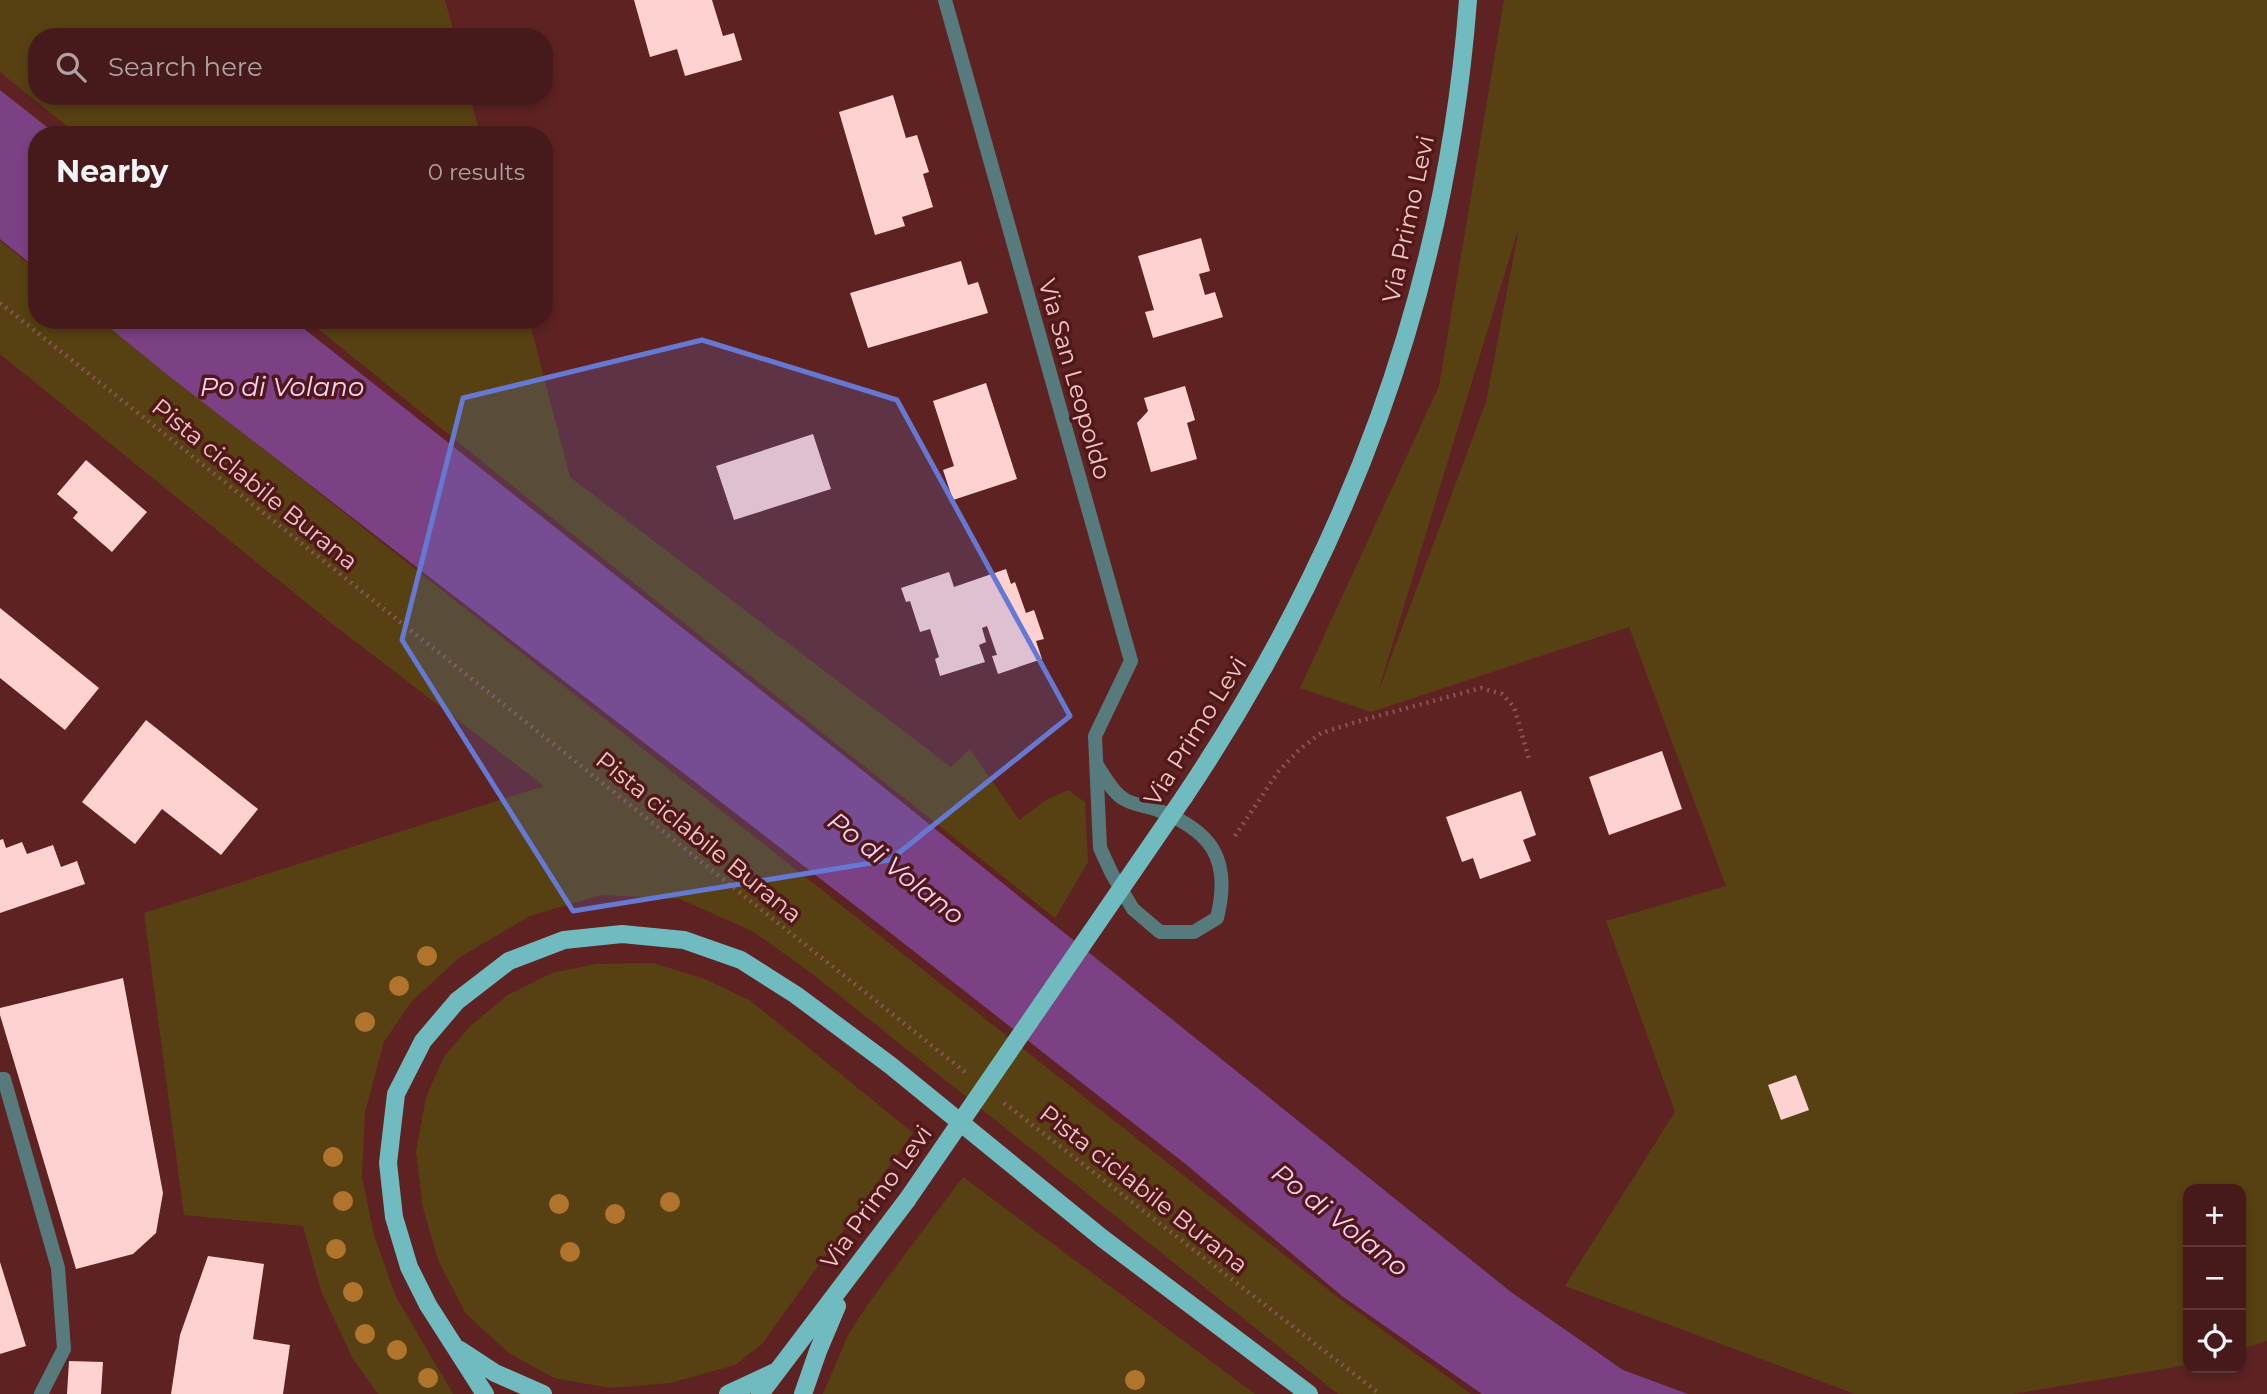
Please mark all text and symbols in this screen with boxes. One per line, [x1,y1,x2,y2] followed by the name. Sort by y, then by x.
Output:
[28,28,553,105] search box
[52,48,90,86] icon: search
[108,51,263,83] text: Search here
[1376,133,1440,305] street label: Via Primo Levi
[56,153,168,190] text: Nearby
[428,158,525,186] text: 0 results
[1032,275,1118,483] street label: Via San Leopoldo
[200,371,364,403] water label: Po di Volano
[146,392,364,576] street label: Pista ciclabile Burana
[1138,651,1252,811] street label: Via Primo Levi
[590,745,808,929] street label: Pista ciclabile Burana
[821,805,971,931] water label: Po di Volano
[1034,1099,1254,1279] street label: Pista ciclabile Burana
[814,1120,938,1274] street label: Via Primo Levi
[1265,1157,1415,1283] water label: Po di Volano
[2183,1184,2246,1373] map controls
[2183,1184,2246,1247] button: +
[2183,1247,2246,1310] button: −
[2183,1310,2246,1373] button: locate

